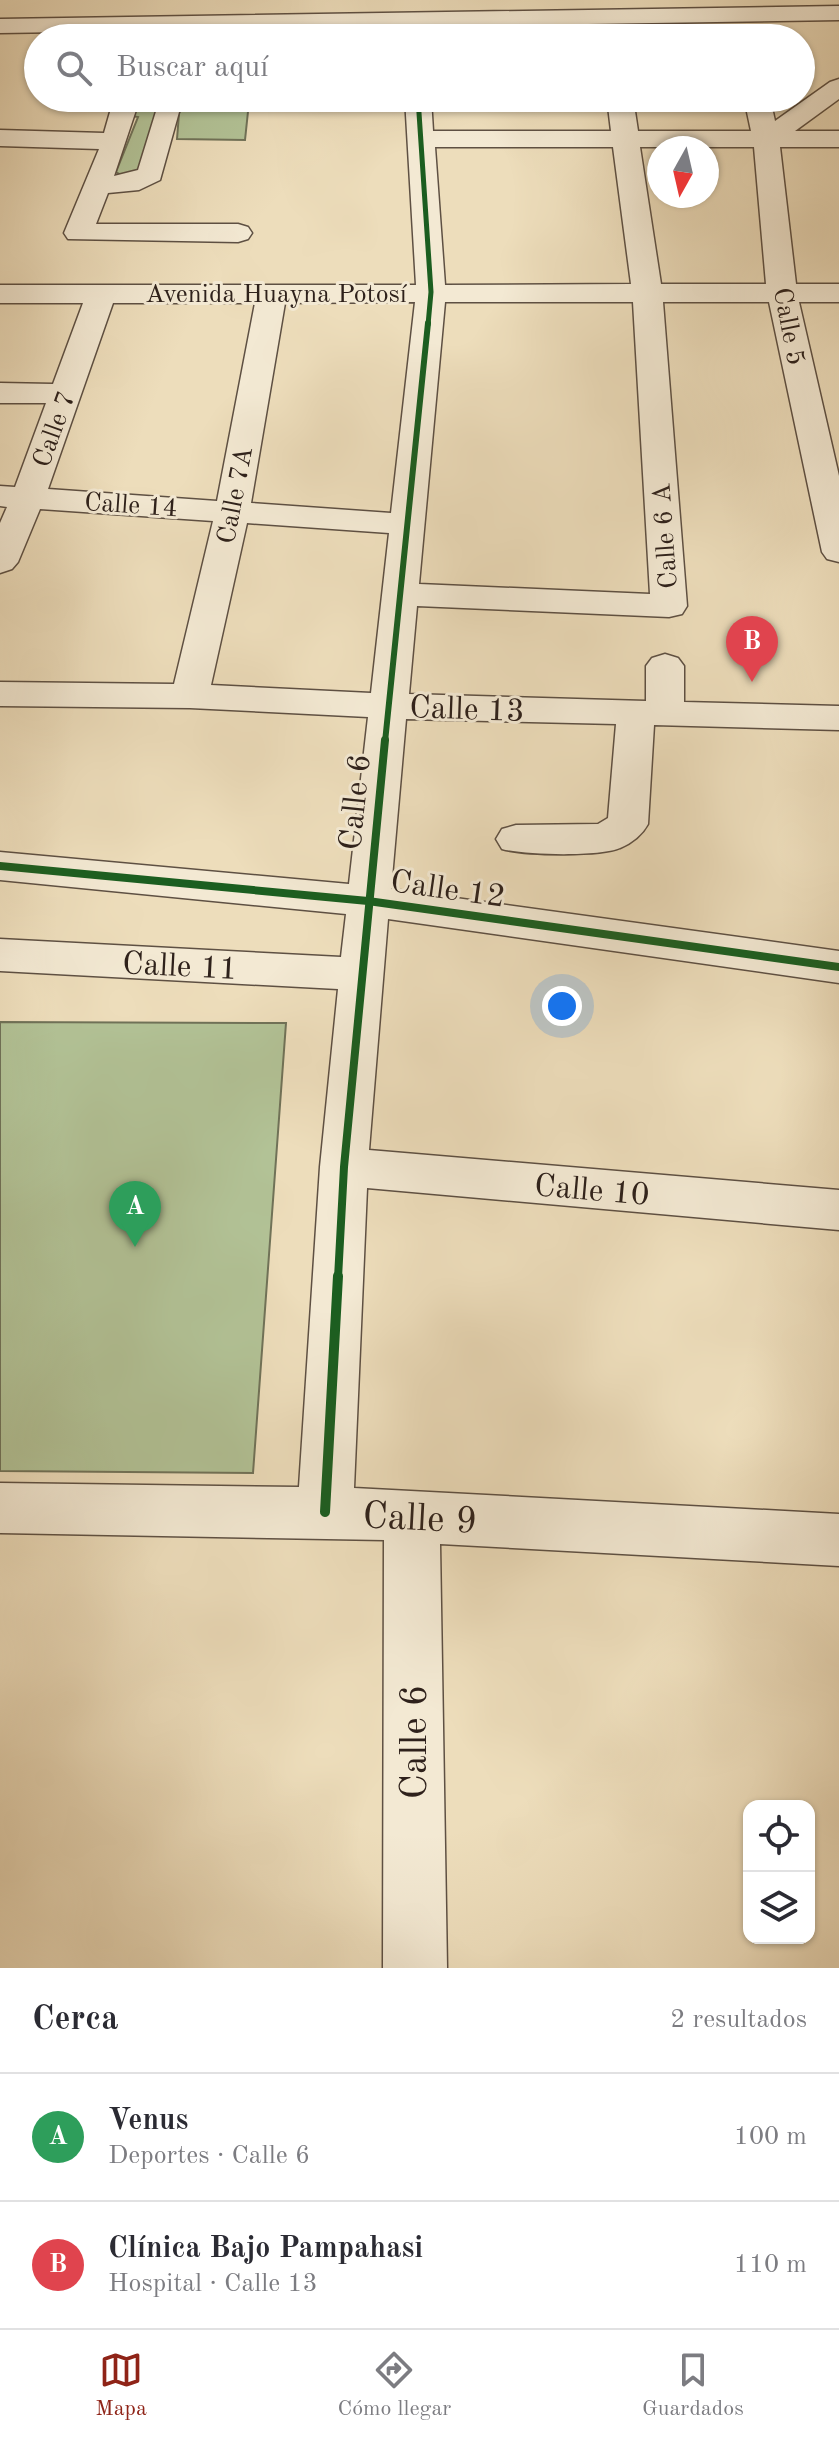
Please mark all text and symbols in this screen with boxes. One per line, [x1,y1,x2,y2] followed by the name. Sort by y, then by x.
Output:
[24,24,815,112] search box
[52,46,96,90] icon: search
[116,53,268,83] text: Buscar aquí
[647,136,719,208] north arrow
[145,282,408,308] street label: Avenida Huayna Potosí
[768,285,808,367] street label: Calle 5
[29,388,81,471] street label: Calle 7
[214,444,258,546] street label: Calle 7A
[649,482,683,590] street label: Calle 6 A
[83,490,179,522] street label: Calle 14
[726,616,778,682] pin: B
[409,693,525,729] street label: Calle 13
[336,753,378,852] street label: Calle 6
[388,867,507,915] street label: Calle 12
[121,949,238,987] street label: Calle 11
[542,986,582,1026] your location
[533,1171,651,1213] street label: Calle 10
[109,1181,161,1247] pin: A
[361,1498,478,1542] street label: Calle 9
[397,1685,435,1799] street label: Calle 6
[743,1800,815,1944] map controls
[743,1800,815,1872] button: locate
[743,1872,815,1944] button: layers
[32,2003,118,2037] text: Cerca
[670,2007,807,2033] text: 2 resultados
[108,2106,189,2136] text: Venus
[48,2124,68,2150] text: A
[734,2124,807,2150] text: 100 m
[108,2143,310,2169] text: Deportes · Calle 6
[108,2234,423,2264] text: Clínica Bajo Pampahasi
[49,2252,67,2278] text: B
[734,2252,807,2278] text: 110 m
[108,2271,318,2297] text: Hospital · Calle 13
[95,2348,147,2423] tab: Mapa
[337,2348,451,2423] tab: Cómo llegar
[642,2348,744,2423] tab: Guardados

